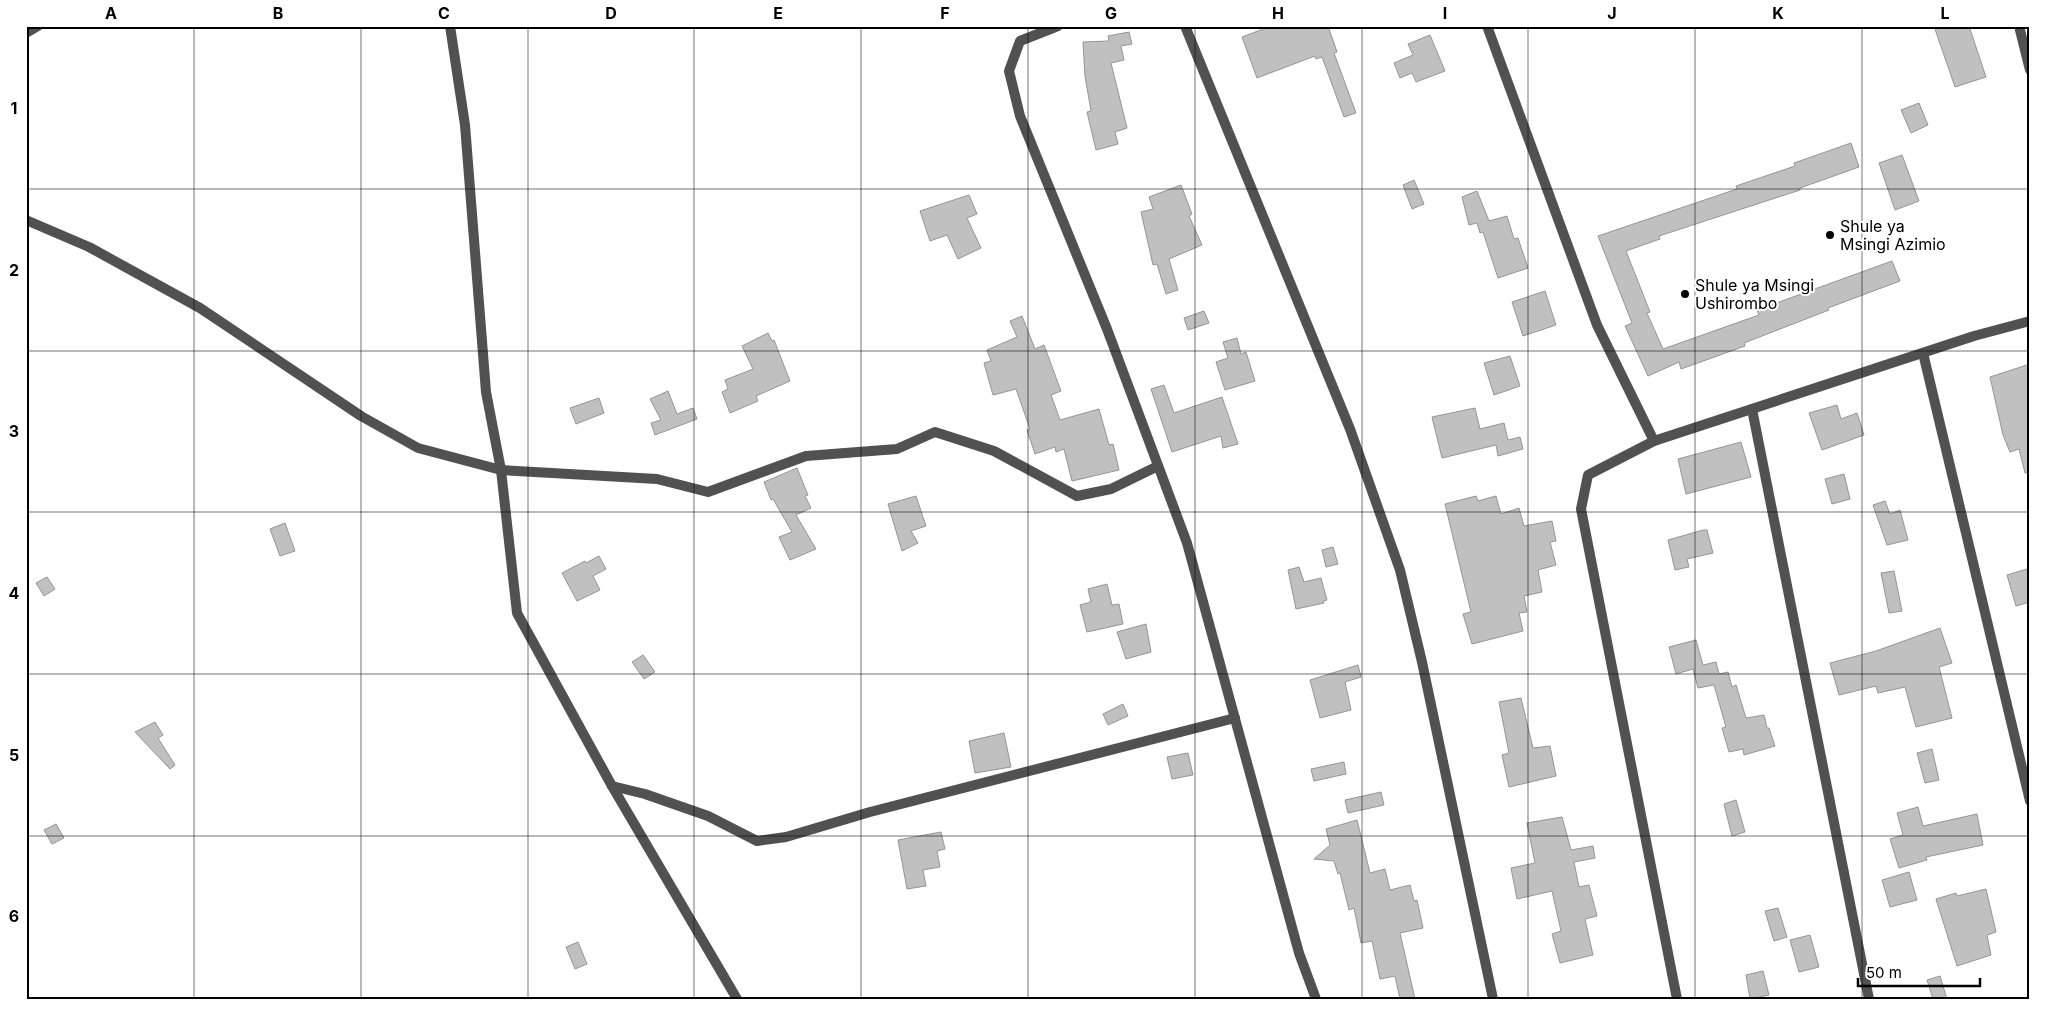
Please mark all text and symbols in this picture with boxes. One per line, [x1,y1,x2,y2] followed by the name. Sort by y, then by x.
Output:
[105,3,117,23] text: A
[273,3,283,23] text: B
[438,3,450,23] text: C
[605,3,617,23] text: D
[773,3,783,23] text: E
[940,3,950,23] text: F
[1105,3,1117,23] text: G
[1272,3,1284,23] text: H
[1443,3,1447,23] text: I
[1607,3,1617,23] text: J
[1772,3,1784,23] text: K
[1940,3,1950,23] text: L
[11,98,17,118] text: 1
[1840,216,1946,254] place label: Shule ya Msingi Azimio
[1824,229,1836,241] marker: Shule ya Msingi Azimio
[9,260,19,280] text: 2
[1695,275,1814,313] place label: Shule ya Msingi Ushirombo
[1679,288,1691,300] marker: Shule ya Msingi Ushirombo
[9,421,19,441] text: 3
[9,583,20,603] text: 4
[9,745,19,765] text: 5
[9,906,19,926] text: 6
[1858,955,1981,987] scale bar
[1866,963,1902,982] text: 50 m

